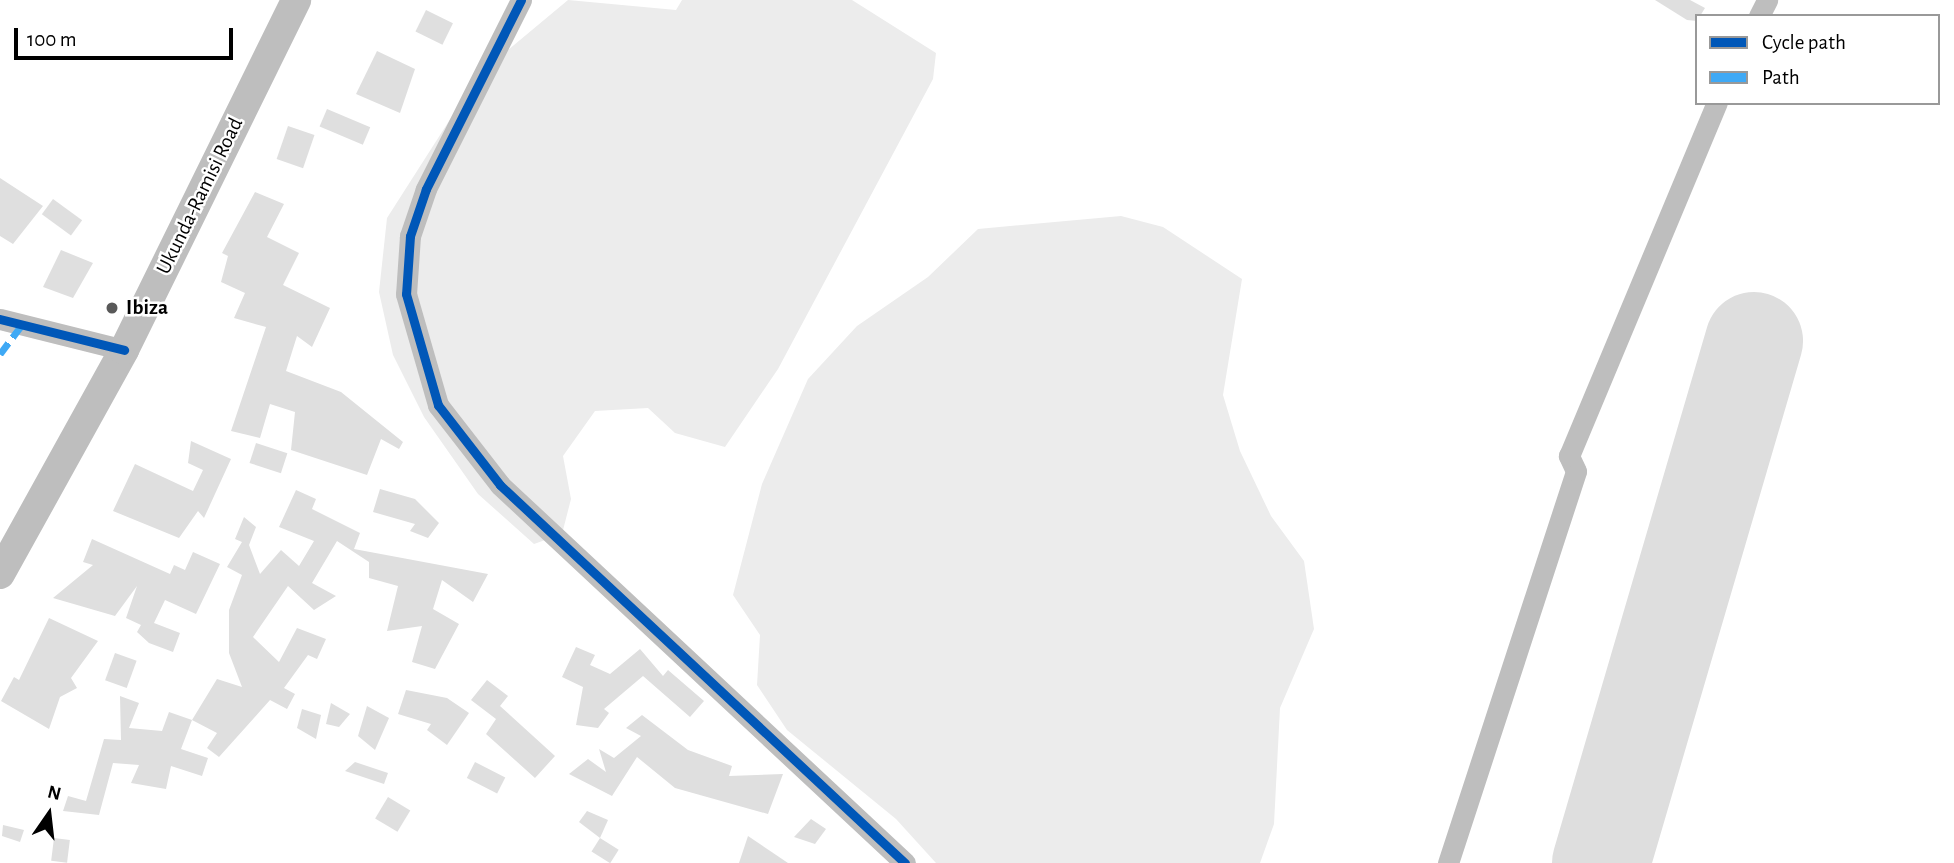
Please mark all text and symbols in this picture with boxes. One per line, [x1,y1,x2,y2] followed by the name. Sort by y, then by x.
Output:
[18,14,236,58] scale bar
[1695,14,1940,105] legend
[27,29,77,50] text: 100 m
[1762,32,1846,53] text: Cycle path
[1762,67,1800,88] text: Path
[151,114,249,278] street label: Ukunda-Ramisi Road
[126,295,168,321] place label: Ibiza
[104,300,120,316] marker: Ibiza
[14,779,84,849] north arrow
[45,782,63,804] text: N

